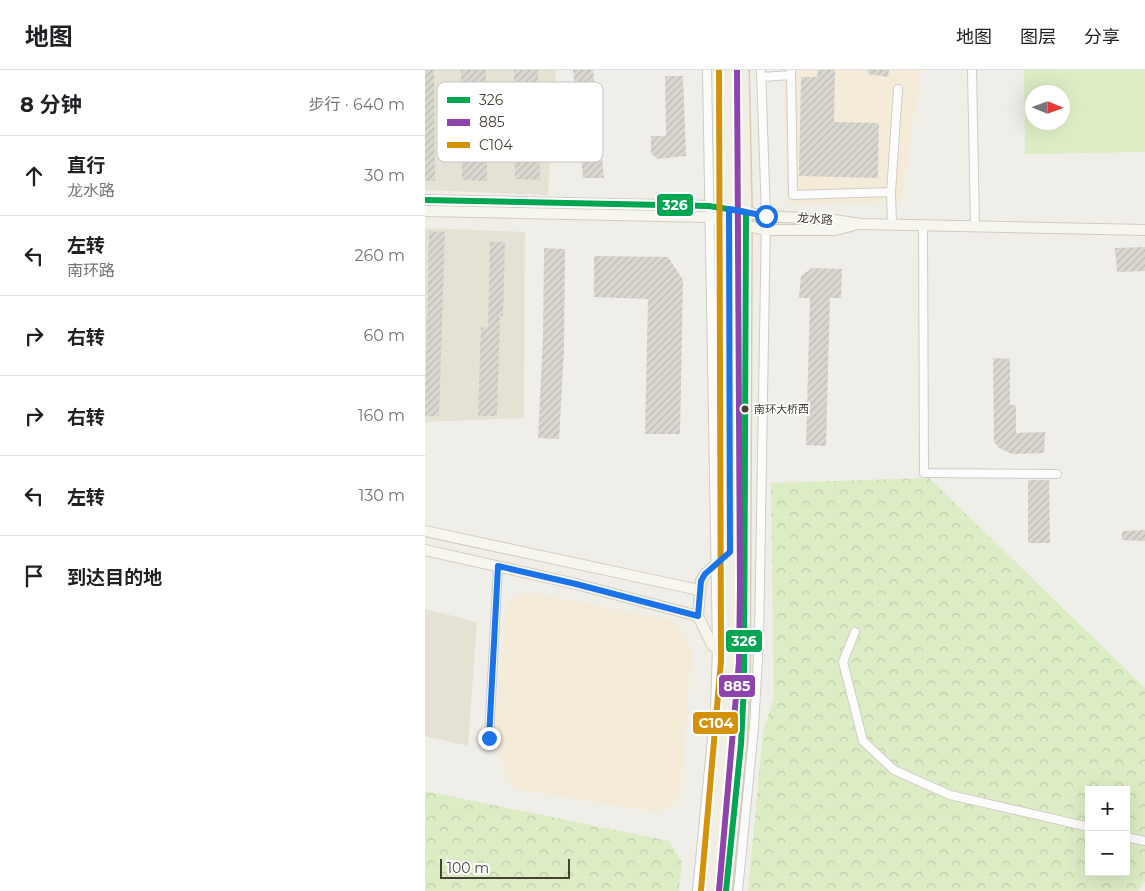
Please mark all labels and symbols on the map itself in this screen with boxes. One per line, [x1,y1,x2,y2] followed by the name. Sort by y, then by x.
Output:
[437,82,603,162] legend
[1025,85,1070,130] north arrow
[479,91,504,109] text: 326
[479,113,505,131] text: 885
[479,136,513,154] text: C104
[656,193,694,217] line badge: 326
[661,196,688,214] text: 326
[755,205,778,228] route start
[797,210,834,227] street label: 龙水路
[754,402,809,416] place label: 南环大桥西
[740,404,750,414] marker: 南环大桥西
[725,629,763,653] line badge: 326
[730,632,757,650] text: 326
[718,674,756,698] line badge: 885
[724,677,750,695] text: 885
[692,711,739,735] line badge: C104
[699,714,734,732] text: C104
[478,727,501,750] route end
[440,856,570,879] scale bar

